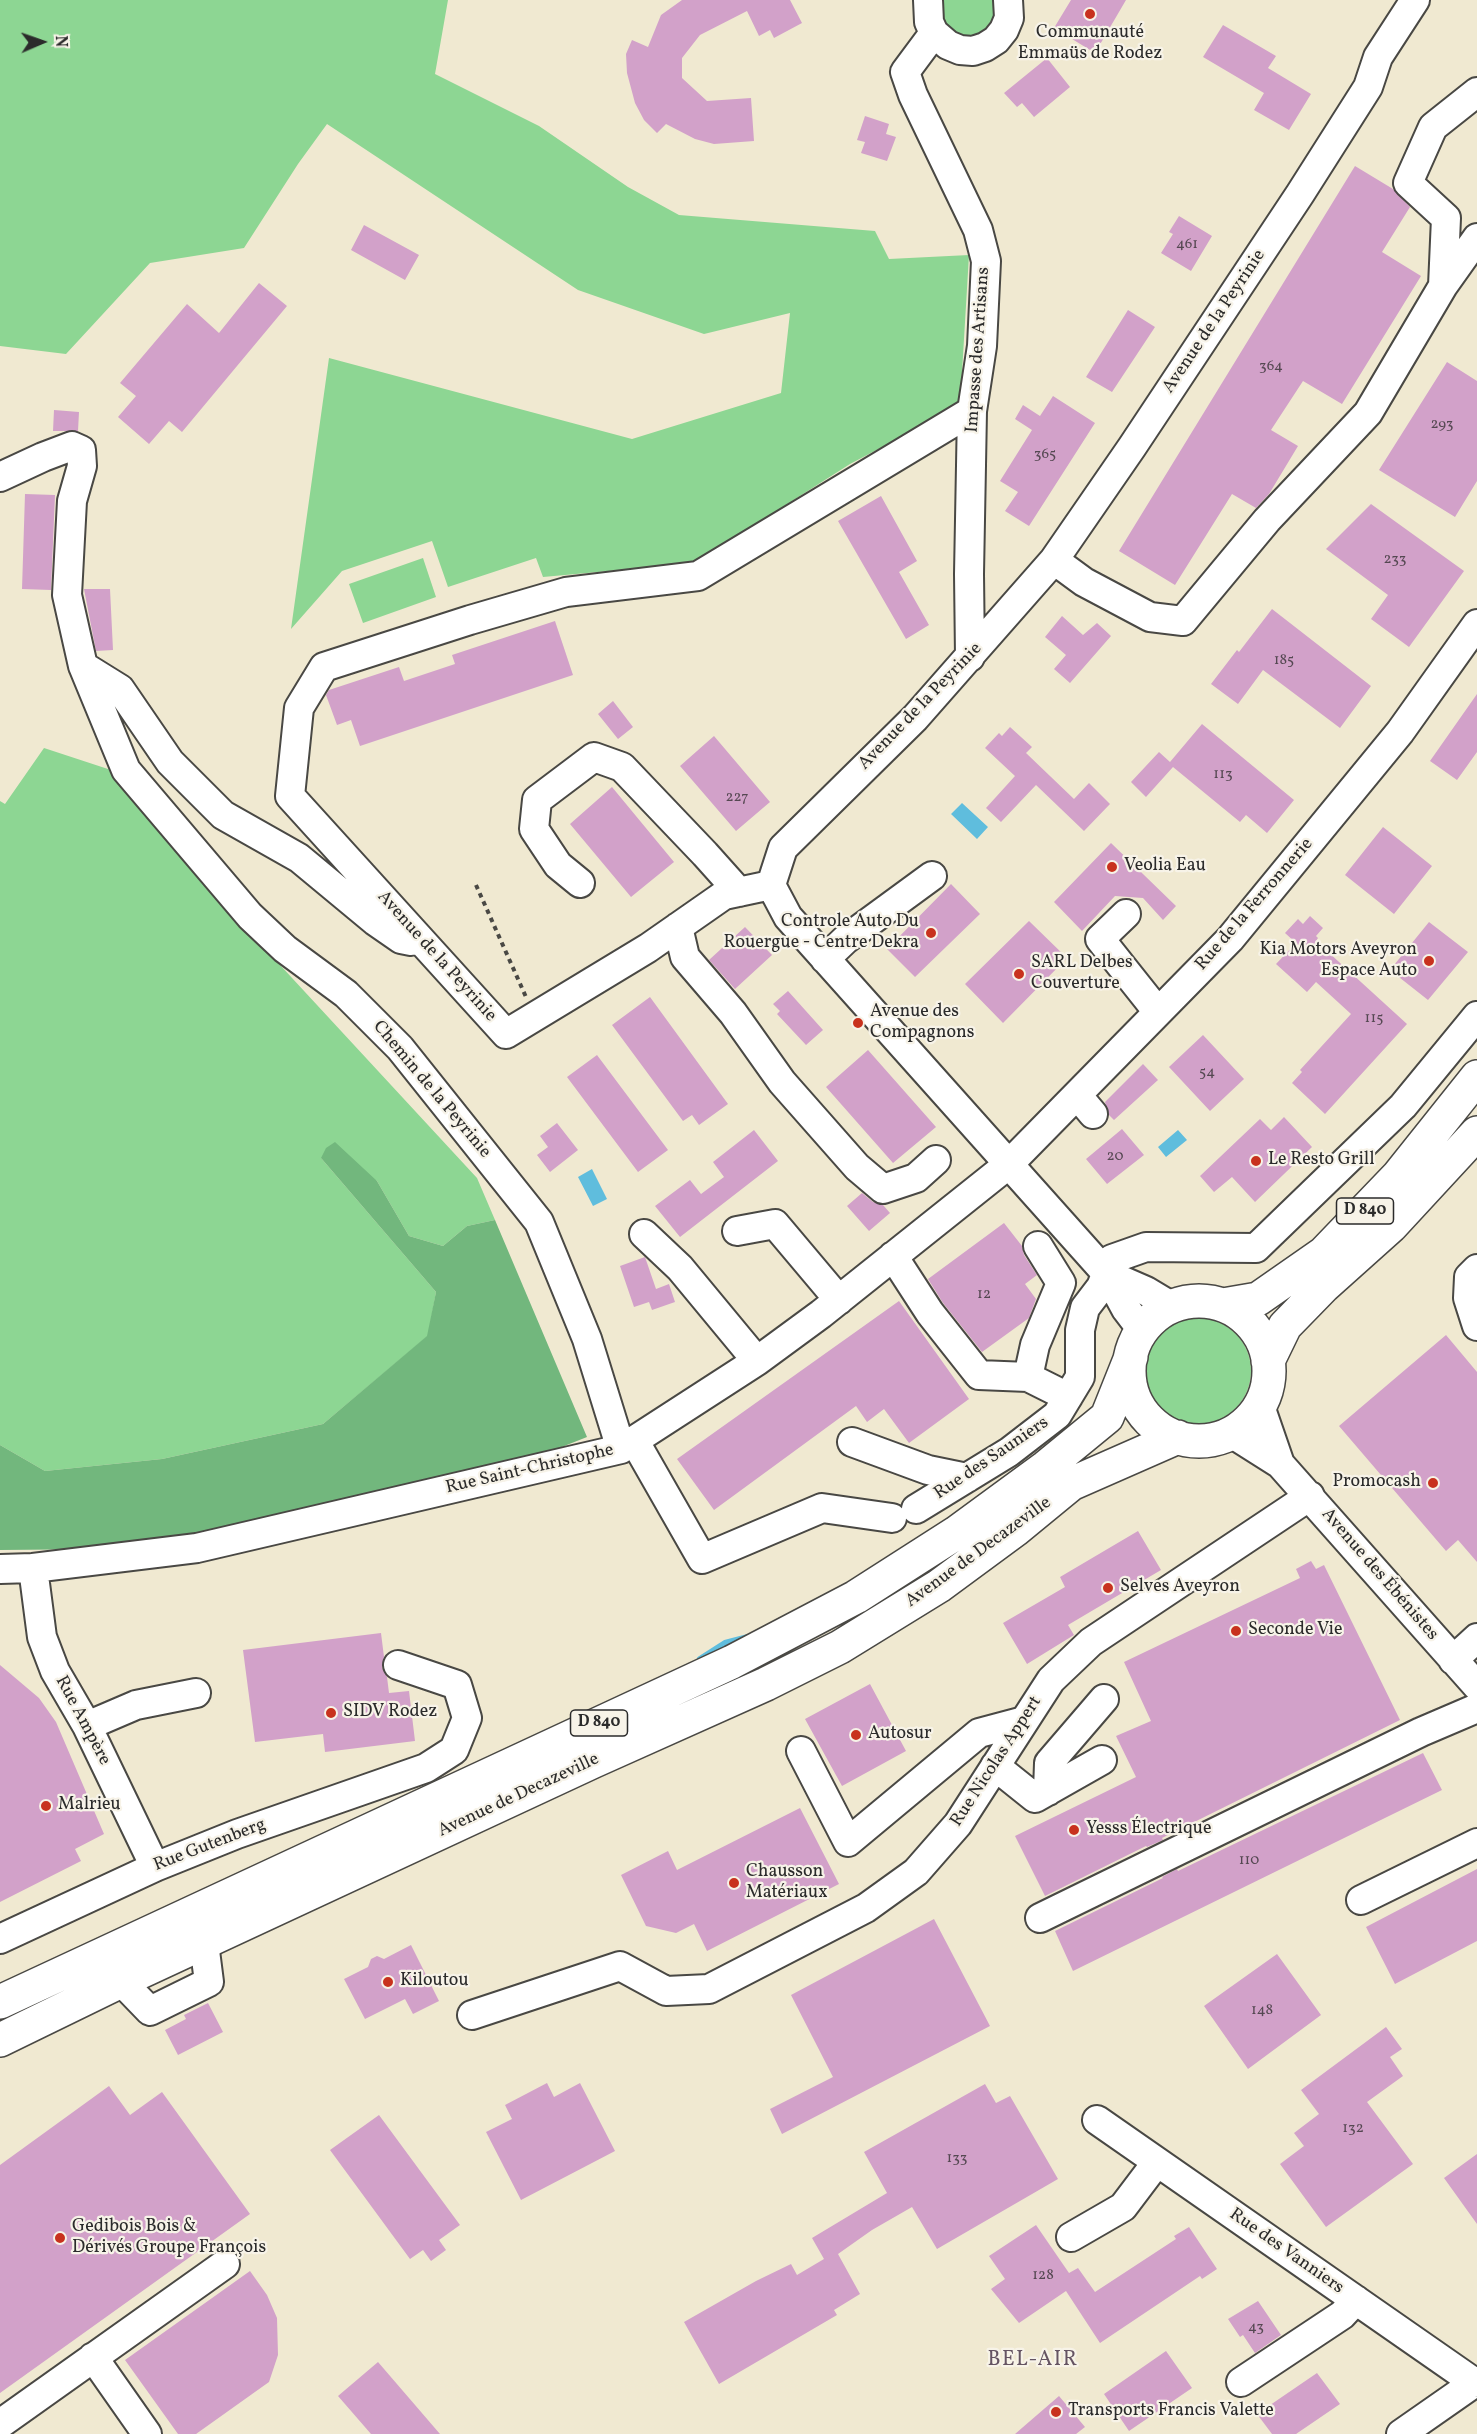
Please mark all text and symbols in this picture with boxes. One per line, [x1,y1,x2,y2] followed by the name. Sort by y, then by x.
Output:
[1083,7,1097,21] marker: Communauté Emmaüs de Rodez
[12,12,72,72] north arrow
[1018,23,1162,66] place label: Communauté Emmaüs de Rodez
[49,35,71,48] text: N
[1176,236,1198,254] house number: 461
[1159,246,1271,398] street label: Avenue de la Peyrinie
[962,266,996,434] street label: Impasse des Artisans
[1259,358,1283,376] house number: 364
[1430,416,1454,434] house number: 293
[1034,446,1056,464] house number: 365
[1384,551,1406,569] house number: 233
[855,639,987,775] street label: Avenue de la Peyrinie
[1274,652,1294,670] house number: 185
[1213,766,1233,784] house number: 113
[725,789,749,807] house number: 227
[1192,834,1318,976] street label: Rue de la Ferronnerie
[1124,856,1206,878] place label: Veolia Eau
[1105,860,1119,874] marker: Veolia Eau
[372,887,500,1027] street label: Avenue de la Peyrinie
[724,912,919,954] place label: Controle Auto Du Rouergue - Centre Dekra
[924,926,938,940] marker: Controle Auto Du Rouergue - Centre Dekra
[1259,940,1417,982] place label: Kia Motors Aveyron Espace Auto
[1031,953,1133,996] place label: SARL Delbes Couverture
[1422,954,1436,968] marker: Kia Motors Aveyron Espace Auto
[1012,967,1026,981] marker: SARL Delbes Couverture
[870,1002,975,1044] place label: Avenue des Compagnons
[1365,1010,1383,1028] house number: 115
[851,1016,865,1030] marker: Avenue des Compagnons
[367,1017,495,1163] street label: Chemin de la Peyrinie
[1199,1064,1215,1082] house number: 54
[1107,1148,1123,1166] house number: 20
[1268,1150,1375,1172] place label: Le Resto Grill
[1249,1154,1263,1168] marker: Le Resto Grill
[1336,1198,1394,1224] road number: D 840
[977,1286,991,1304] house number: 12
[931,1413,1053,1505] street label: Rue des Sauniers
[444,1440,616,1500] street label: Rue Saint-Christophe
[1332,1472,1421,1494] place label: Promocash
[1426,1476,1440,1490] marker: Promocash
[902,1493,1056,1613] street label: Avenue de Decazeville
[1316,1505,1442,1645] street label: Avenue des Ébénistes
[1120,1577,1240,1599] place label: Selves Aveyron
[1101,1581,1115,1595] marker: Selves Aveyron
[1248,1620,1343,1642] place label: Seconde Vie
[1229,1624,1243,1638] marker: Seconde Vie
[49,1673,115,1769] street label: Rue Ampère
[947,1693,1047,1831] street label: Rue Nicolas Appert
[343,1702,437,1724] place label: SIDV Rodez
[324,1706,338,1720] marker: SIDV Rodez
[570,1710,628,1736] road number: D 840
[868,1724,932,1746] place label: Autosur
[849,1728,863,1742] marker: Autosur
[435,1749,603,1843] street label: Avenue de Decazeville
[58,1795,121,1817] place label: Malrieu
[39,1799,53,1813] marker: Malrieu
[151,1815,269,1877] street label: Rue Gutenberg
[1086,1819,1212,1841] place label: Yesss Électrique
[1067,1823,1081,1837] marker: Yesss Électrique
[1239,1852,1259,1870] house number: 110
[746,1862,828,1904] place label: Chausson Matériaux
[727,1876,741,1890] marker: Chausson Matériaux
[400,1971,469,1993] place label: Kiloutou
[381,1975,395,1989] marker: Kiloutou
[1251,2002,1273,2020] house number: 148
[1342,2120,1364,2138] house number: 132
[946,2150,968,2168] house number: 133
[1225,2204,1347,2300] street label: Rue des Vanniers
[72,2217,266,2260] place label: Gedibois Bois & Dérivés Groupe François
[53,2231,67,2245] marker: Gedibois Bois & Dérivés Groupe François
[1032,2267,1054,2285] house number: 128
[1248,2319,1264,2337] house number: 43
[987,2348,1079,2374] district label: BEL-AIR
[1068,2401,1274,2423] place label: Transports Francis Valette
[1049,2405,1063,2419] marker: Transports Francis Valette

